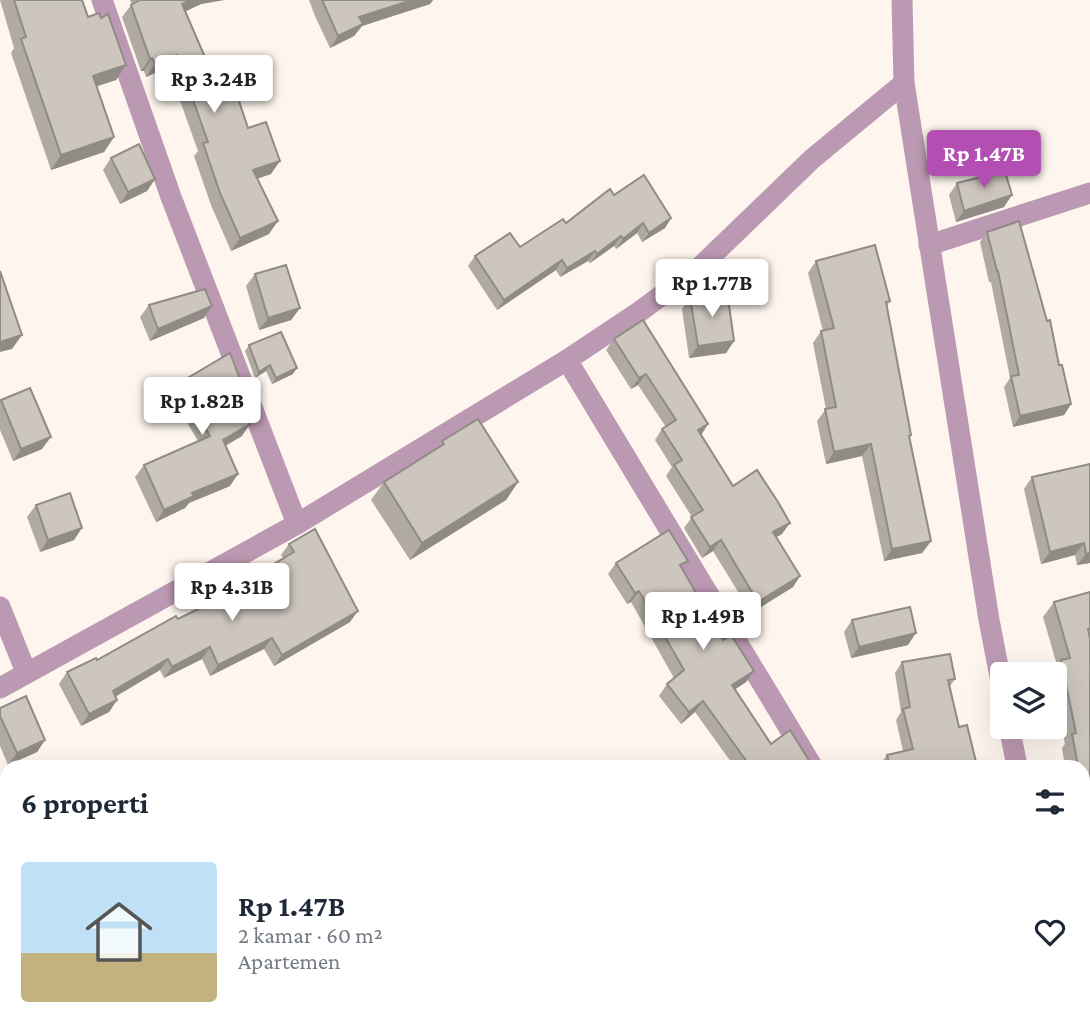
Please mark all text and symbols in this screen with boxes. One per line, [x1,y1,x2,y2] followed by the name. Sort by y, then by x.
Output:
[142,55,286,115] pin: Rp 3.24B
[171,65,257,91] text: Rp 3.24B
[912,130,1056,190] pin: Rp 1.47B
[943,140,1025,166] text: Rp 1.47B
[640,260,784,319] pin: Rp 1.77B
[671,269,753,295] text: Rp 1.77B
[130,378,274,437] pin: Rp 1.82B
[160,387,244,413] text: Rp 1.82B
[160,564,304,623] pin: Rp 4.31B
[190,573,274,599] text: Rp 4.31B
[631,592,775,652] pin: Rp 1.49B
[661,602,745,628] text: Rp 1.49B
[990,662,1067,739] map controls
[990,662,1067,739] button: layers
[1031,783,1069,821] icon: filters
[21,786,149,819] text: 6 properti
[238,889,345,922] text: Rp 1.47B
[77,890,161,974] icon: home
[1031,913,1069,951] icon: heart
[238,922,383,948] text: 2 kamar · 60 m²
[238,948,340,974] text: Apartemen

